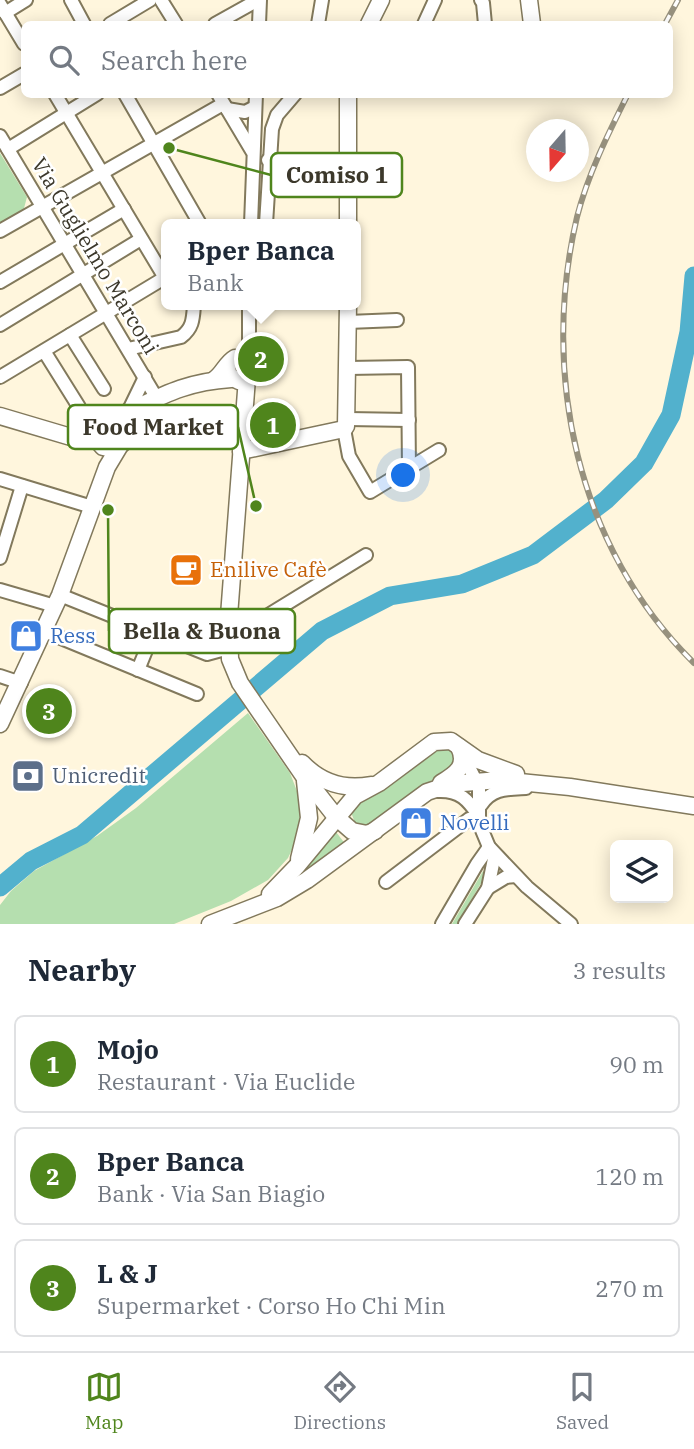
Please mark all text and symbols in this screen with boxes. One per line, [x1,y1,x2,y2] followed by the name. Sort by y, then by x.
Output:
[21,21,673,98] search box
[45,41,83,79] icon: search
[101,43,247,77] text: Search here
[526,119,589,182] north arrow
[26,152,166,359] street label: Via Guglielmo Marconi
[271,153,402,197] callout: Comiso 1
[286,159,388,189] text: Comiso 1
[161,219,361,310] popup
[187,233,335,267] text: Bper Banca
[187,267,243,297] text: Bank
[238,333,284,385] pin: 2
[250,399,296,451] pin: 1
[68,405,238,449] callout: Food Market
[82,411,224,441] text: Food Market
[386,458,420,492] your location
[167,551,205,589] cafe icon: Enilive Cafè
[210,555,327,583] place label: Enilive Cafè
[109,609,295,653] callout: Bella & Buona
[123,615,281,645] text: Bella & Buona
[7,617,45,655] shop icon: Ress
[50,621,95,649] place label: Ress
[26,685,72,737] pin: 3
[9,757,47,795] bank icon: Unicredit
[52,761,146,789] place label: Unicredit
[397,804,435,842] shop icon: Novelli
[440,808,509,836] place label: Novelli
[610,840,673,903] map controls
[610,840,673,903] button: layers
[28,950,136,989] text: Nearby
[573,955,666,985] text: 3 results
[97,1032,159,1066] text: Mojo
[46,1049,60,1079] text: 1
[609,1049,664,1079] text: 90 m
[97,1066,355,1096] text: Restaurant · Via Euclide
[97,1144,245,1178] text: Bper Banca
[46,1161,60,1191] text: 2
[595,1161,664,1191] text: 120 m
[97,1178,325,1208] text: Bank · Via San Biagio
[97,1256,158,1290] text: L & J
[46,1273,60,1303] text: 3
[595,1273,664,1303] text: 270 m
[97,1290,446,1320] text: Supermarket · Corso Ho Chi Min
[85,1368,124,1434] tab: Map
[293,1368,386,1434] tab: Directions
[556,1368,609,1434] tab: Saved

